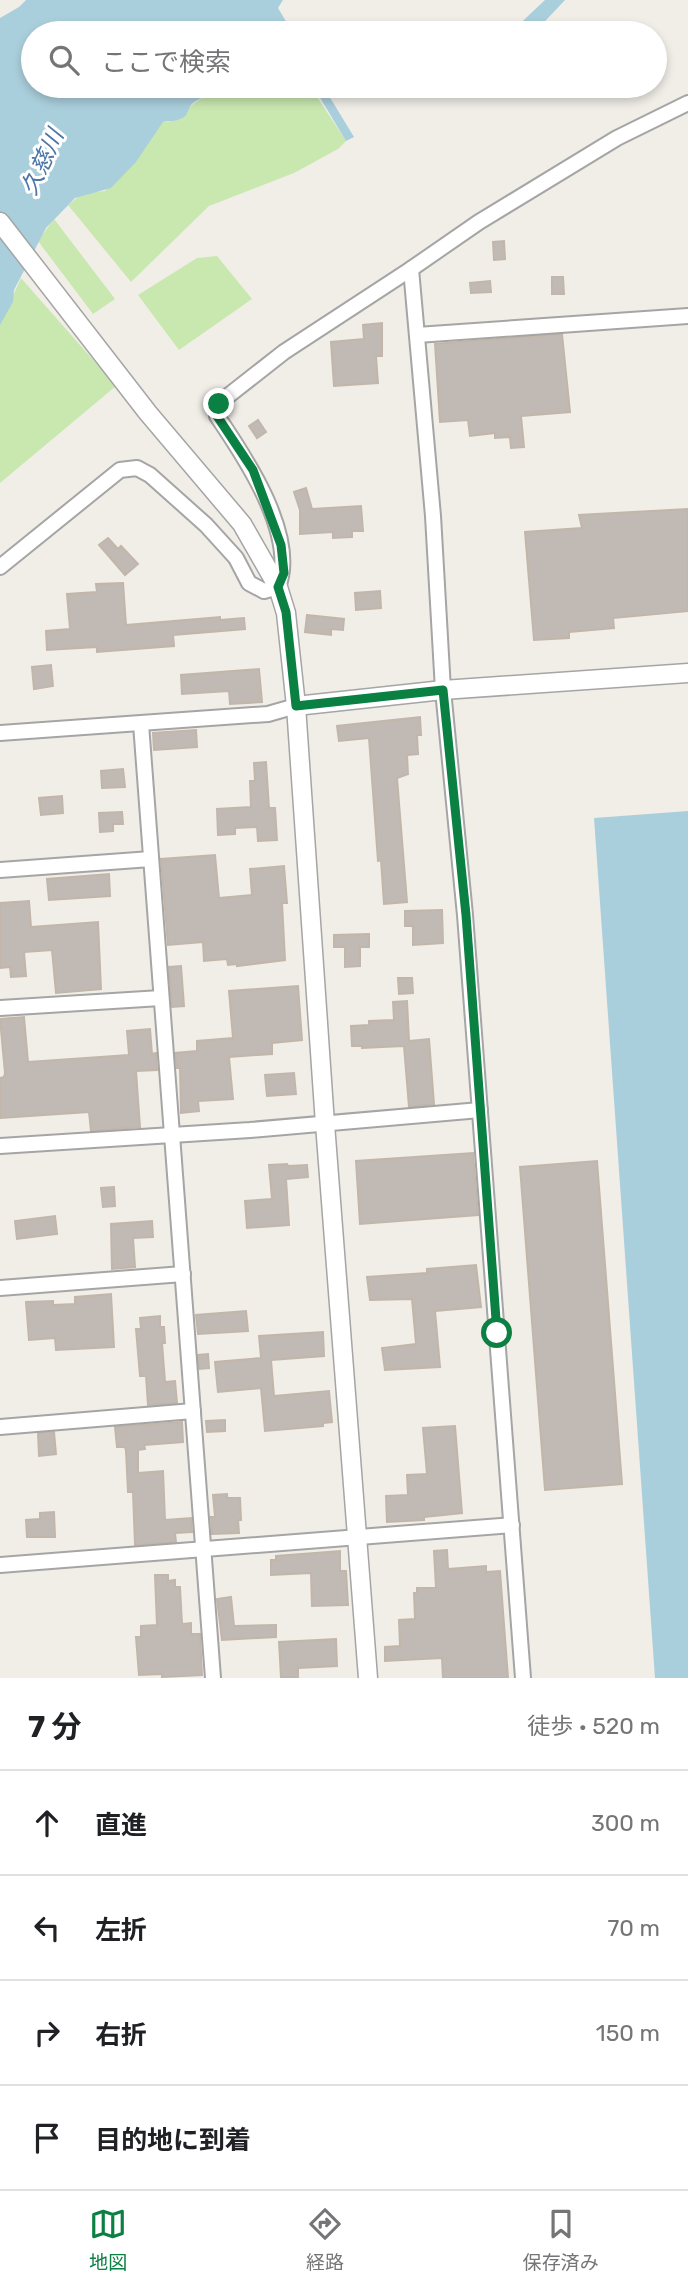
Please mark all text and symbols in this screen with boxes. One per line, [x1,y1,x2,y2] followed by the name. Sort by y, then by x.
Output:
[21,21,667,98] search box
[45,41,83,79] icon: search
[101,47,231,78] text: ここで検索
[15,122,71,199] water label: 久慈川
[203,388,234,419] route end
[481,1317,512,1348] route start
[28,1709,82,1745] text: 7 分
[527,1712,660,1740] text: 徒歩 · 520 m
[28,1804,66,1842] icon: ahead
[591,1809,660,1837] text: 300 m
[95,1810,147,1841] text: 直進
[28,1909,66,1947] icon: left
[608,1914,660,1942] text: 70 m
[95,1915,147,1946] text: 左折
[28,2014,66,2052] icon: right
[596,2019,660,2047] text: 150 m
[95,2020,147,2051] text: 右折
[28,2119,66,2157] icon: arrive
[95,2125,251,2156] text: 目的地に到着
[89,2205,127,2274] tab: 地図
[306,2205,344,2274] tab: 経路
[523,2205,599,2274] tab: 保存済み

